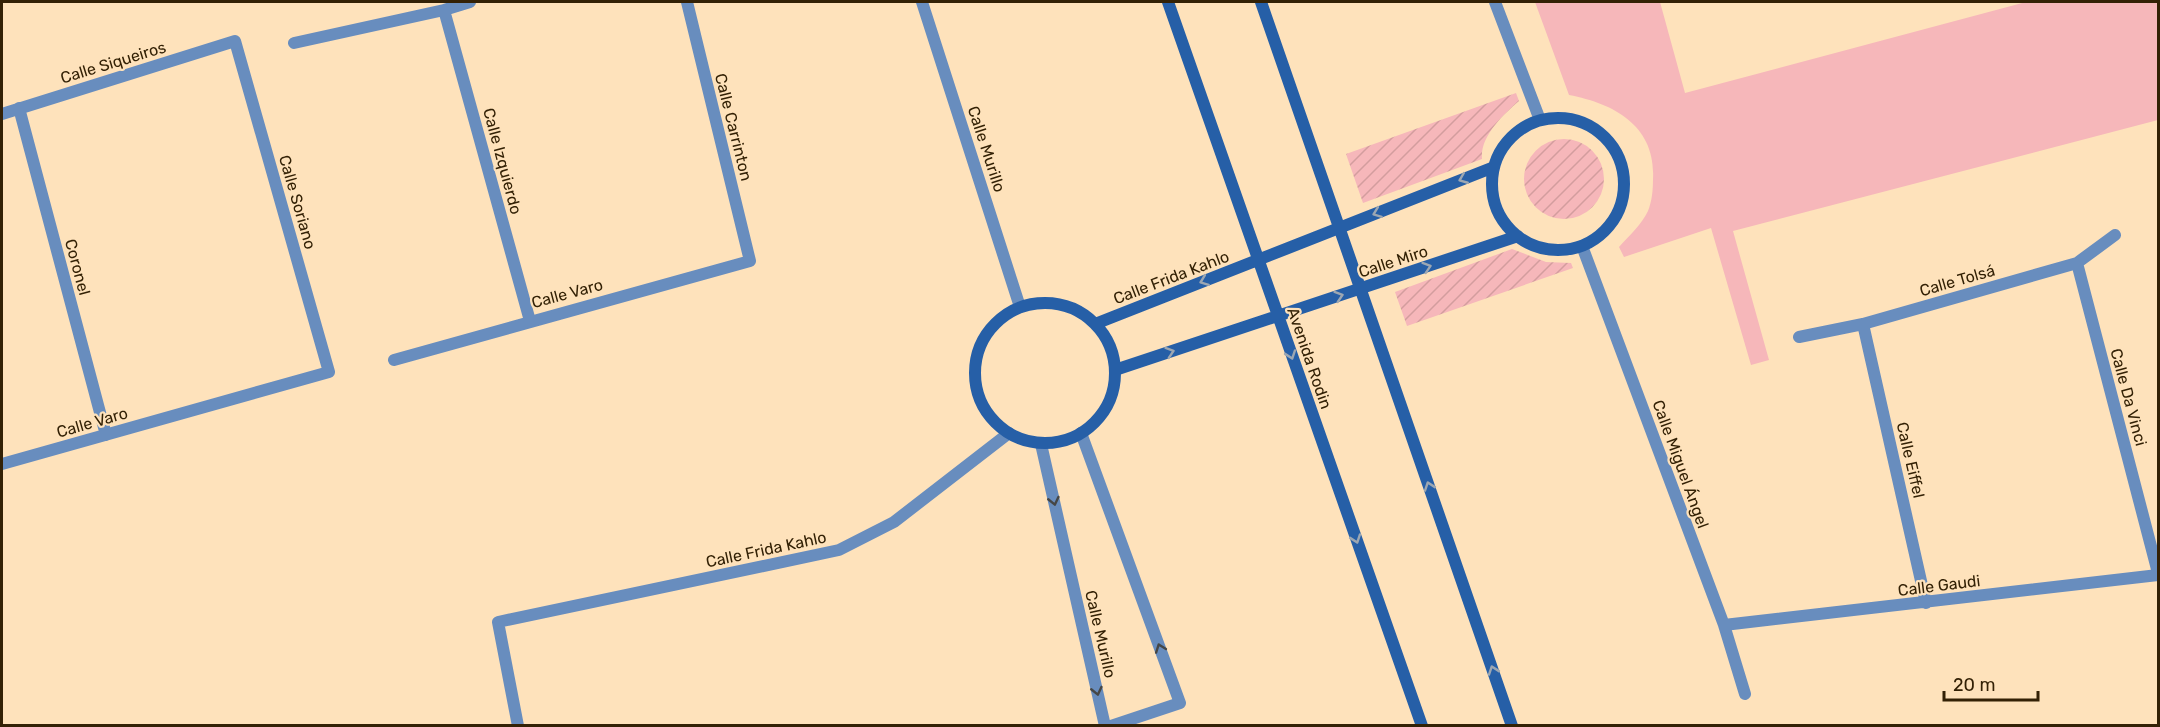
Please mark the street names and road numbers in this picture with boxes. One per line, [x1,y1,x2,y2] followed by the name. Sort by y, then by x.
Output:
[58,37,168,88] street label: Calle Siqueiros
[711,71,756,183] street label: Calle Carrinton
[964,104,1009,195] street label: Calle Murillo
[479,106,526,216] street label: Calle Izquierdo
[275,153,320,251] street label: Calle Soriano
[61,237,94,297] street label: Coronel
[1356,241,1430,282] street label: Calle Miro
[1111,247,1232,308] street label: Calle Frida Kahlo
[1917,261,1997,300] street label: Calle Tolsá
[529,275,605,312] street label: Calle Varo
[1283,305,1336,411] street label: Avenida Rodin
[2106,346,2151,448] street label: Calle Da Vinci
[1649,397,1713,531] street label: Calle Miguel Ángel
[54,403,130,442] street label: Calle Varo
[1893,420,1928,500] street label: Calle Eiffel
[704,527,828,572] street label: Calle Frida Kahlo
[1897,571,1981,600] street label: Calle Gaudi
[1081,588,1120,680] street label: Calle Murillo

